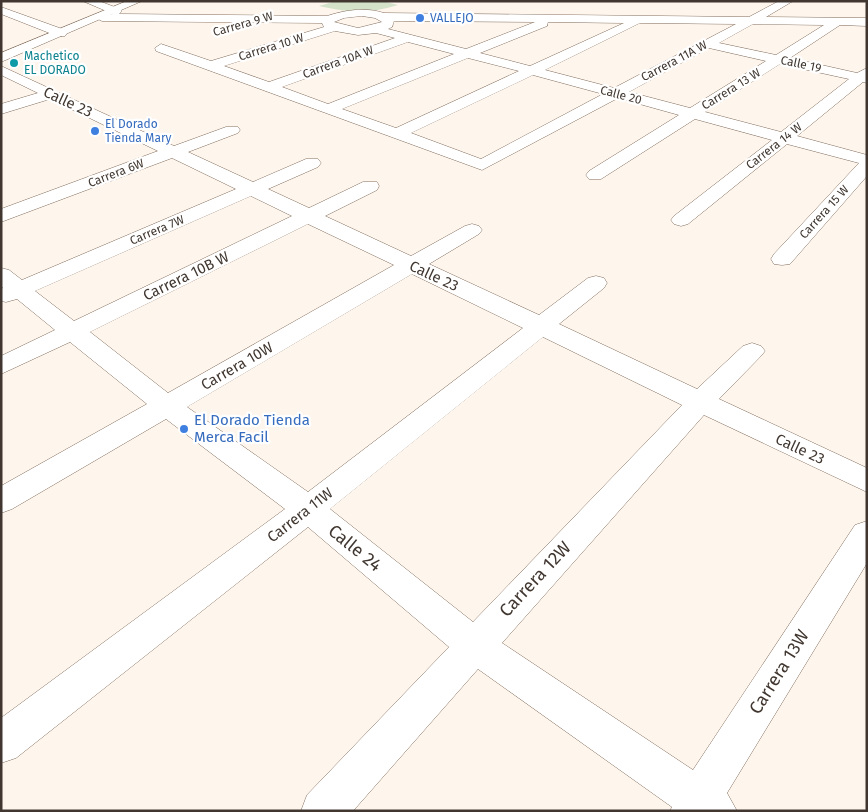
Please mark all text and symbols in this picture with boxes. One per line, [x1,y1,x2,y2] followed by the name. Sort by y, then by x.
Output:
[211,9,275,39] street label: Carrera 9 W
[430,11,474,25] place label: VALLEJO
[414,12,426,24] marker: VALLEJO
[237,30,305,64] street label: Carrera 10 W
[639,38,709,84] street label: Carrera 11A W
[301,43,375,81] street label: Carrera 10A W
[24,49,86,77] place label: Machetico EL DORADO
[779,53,823,75] street label: Calle 19
[8,57,20,69] marker: Machetico EL DORADO
[699,65,763,113] street label: Carrera 13 W
[41,83,95,121] street label: Calle 23
[599,83,644,107] street label: Calle 20
[105,117,172,145] place label: El Dorado Tienda Mary
[743,120,805,172] street label: Carrera 14 W
[89,125,101,137] marker: El Dorado Tienda Mary
[86,156,146,190] street label: Carrera 6W
[796,182,852,242] street label: Carrera 15 W
[128,212,186,248] street label: Carrera 7W
[140,247,232,305] street label: Carrera 10B W
[407,257,461,295] street label: Calle 23
[198,338,277,394] street label: Carrera 10W
[194,411,310,446] place label: El Dorado Tienda Merca Facil
[178,423,190,435] marker: El Dorado Tienda Merca Facil
[773,430,827,468] street label: Calle 23
[264,483,337,546] street label: Carrera 11W
[324,520,387,576] street label: Calle 24
[494,537,576,621] street label: Carrera 12W
[744,626,814,718] street label: Carrera 13W

